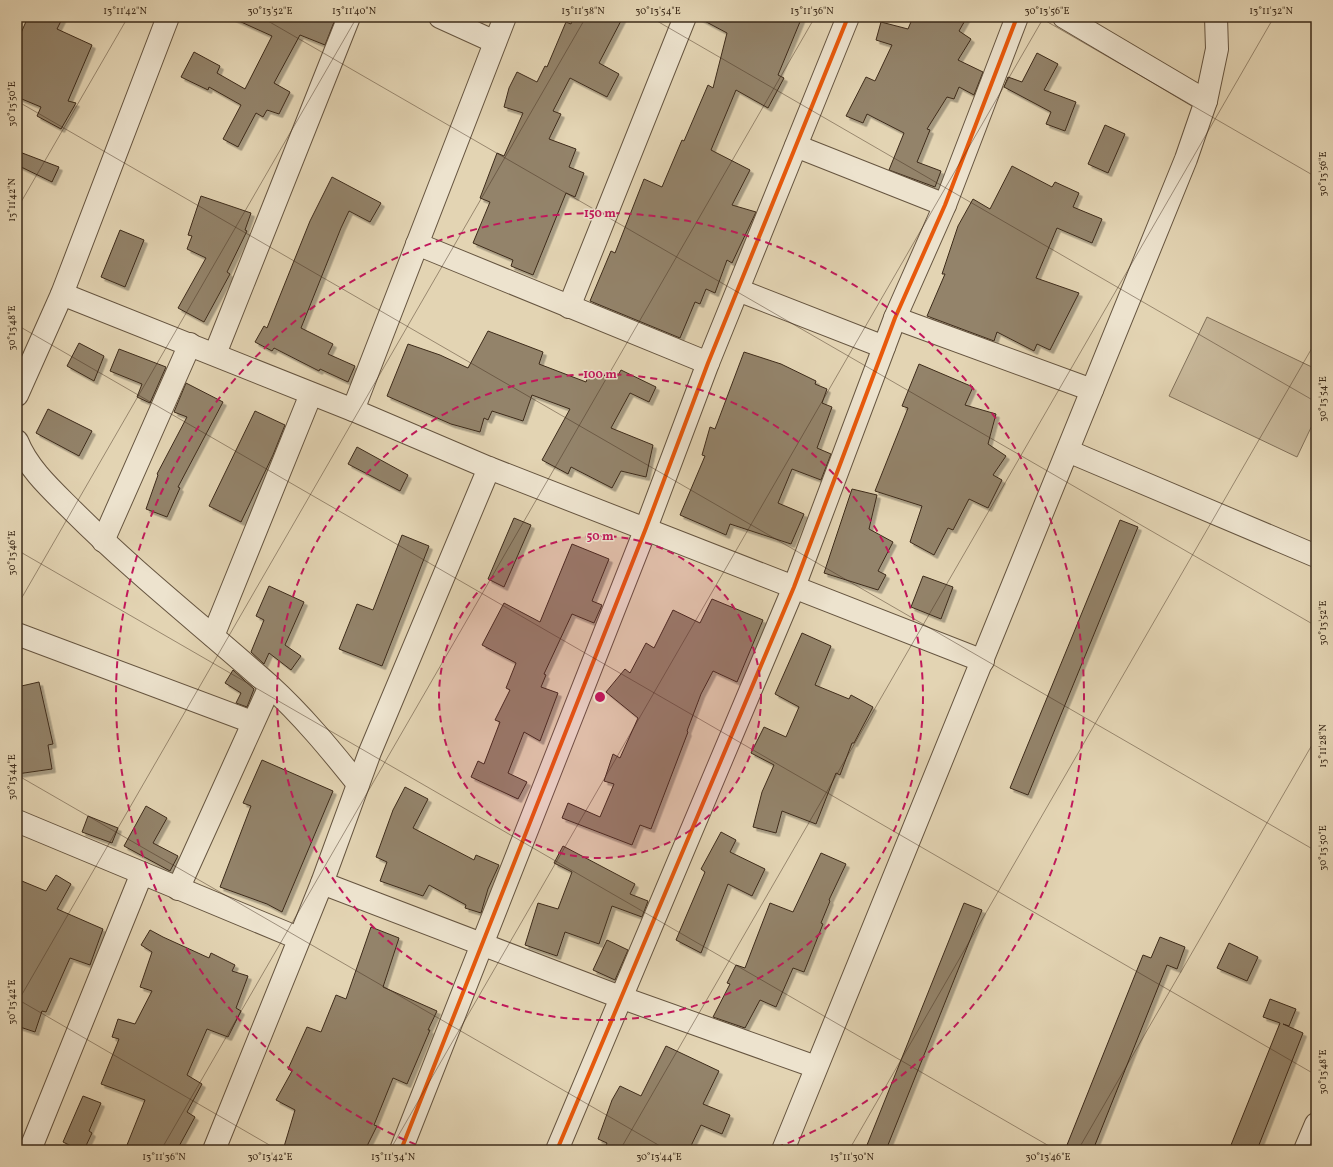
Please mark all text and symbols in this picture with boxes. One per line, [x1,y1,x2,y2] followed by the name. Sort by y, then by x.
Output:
[103,4,147,18] text: 13°11'42"N
[248,4,292,18] text: 30°13'52"E
[332,4,377,18] text: 13°11'40"N
[561,4,605,18] text: 13°11'38"N
[635,4,681,18] text: 30°13'54"E
[790,4,834,18] text: 13°11'36"N
[1025,4,1069,18] text: 30°13'56"E
[1249,4,1293,18] text: 13°11'32"N
[5,81,19,127] text: 30°13'50"E
[1316,152,1330,196] text: 30°13'56"E
[5,178,19,222] text: 13°11'42"N
[584,206,616,222] text: 150 m
[5,306,19,350] text: 30°13'48"E
[583,367,617,383] text: 100 m
[1316,376,1330,422] text: 30°13'54"E
[586,529,614,545] text: 50 m
[5,530,19,576] text: 30°13'46"E
[1316,601,1330,645] text: 30°13'52"E
[593,690,607,704] centre of rings
[1316,724,1330,768] text: 13°11'28"N
[5,754,19,800] text: 30°13'44"E
[1316,825,1330,871] text: 30°13'50"E
[5,979,19,1025] text: 30°13'42"E
[1316,1050,1330,1094] text: 30°13'48"E
[142,1150,186,1164] text: 13°11'36"N
[247,1150,293,1164] text: 30°13'42"E
[371,1150,416,1164] text: 13°11'34"N
[636,1150,682,1164] text: 30°13'44"E
[830,1150,875,1164] text: 13°11'30"N
[1025,1150,1071,1164] text: 30°13'46"E

